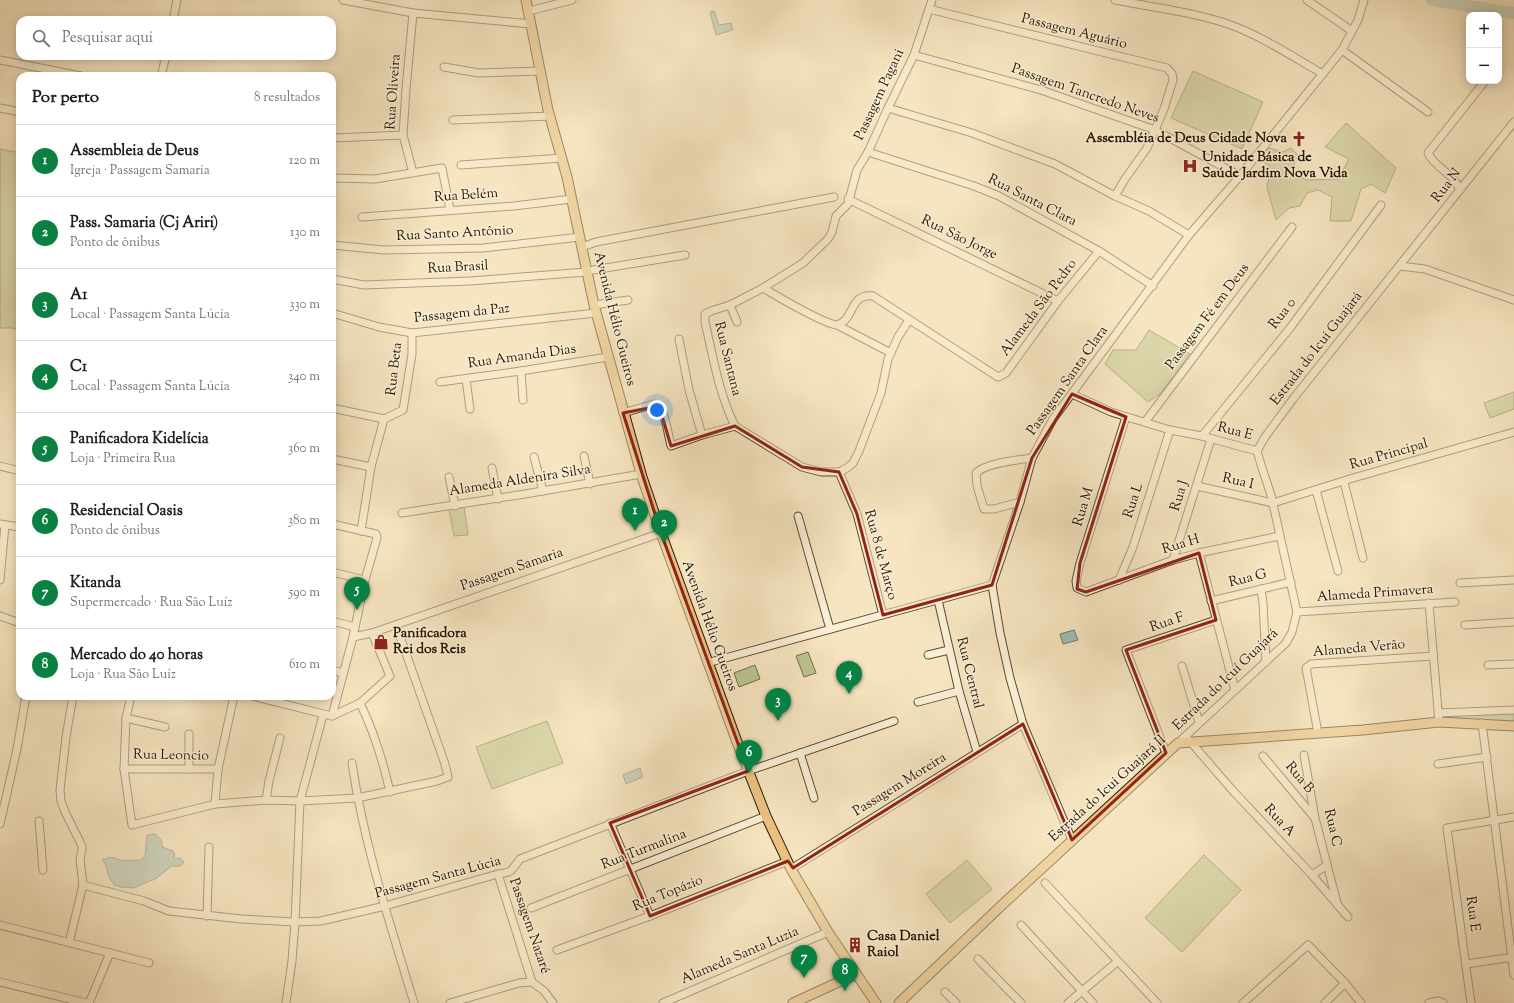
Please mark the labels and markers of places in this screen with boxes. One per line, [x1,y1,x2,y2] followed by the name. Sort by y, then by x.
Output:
[1085,129,1288,149] place label: Assembléia de Deus Cidade Nova
[1290,130,1308,148] church icon: Assembléia de Deus Cidade Nova
[1202,148,1348,184] place label: Unidade Básica de Saúde Jardim Nova Vida
[1181,157,1199,175] hospital icon: Unidade Básica de Saúde Jardim Nova Vida
[622,498,648,531] pin: 1
[651,510,677,543] pin: 2
[344,577,370,610] pin: 5
[393,624,467,660] place label: Panificadora Rei dos Reis
[372,633,390,651] shop icon: Panificadora Rei dos Reis
[836,661,862,694] pin: 4
[765,688,791,721] pin: 3
[736,740,762,773] pin: 6
[867,927,940,963] place label: Casa Daniel Raiol
[846,936,864,954] building icon: Casa Daniel Raiol
[791,945,817,978] pin: 7
[832,958,858,991] pin: 8

